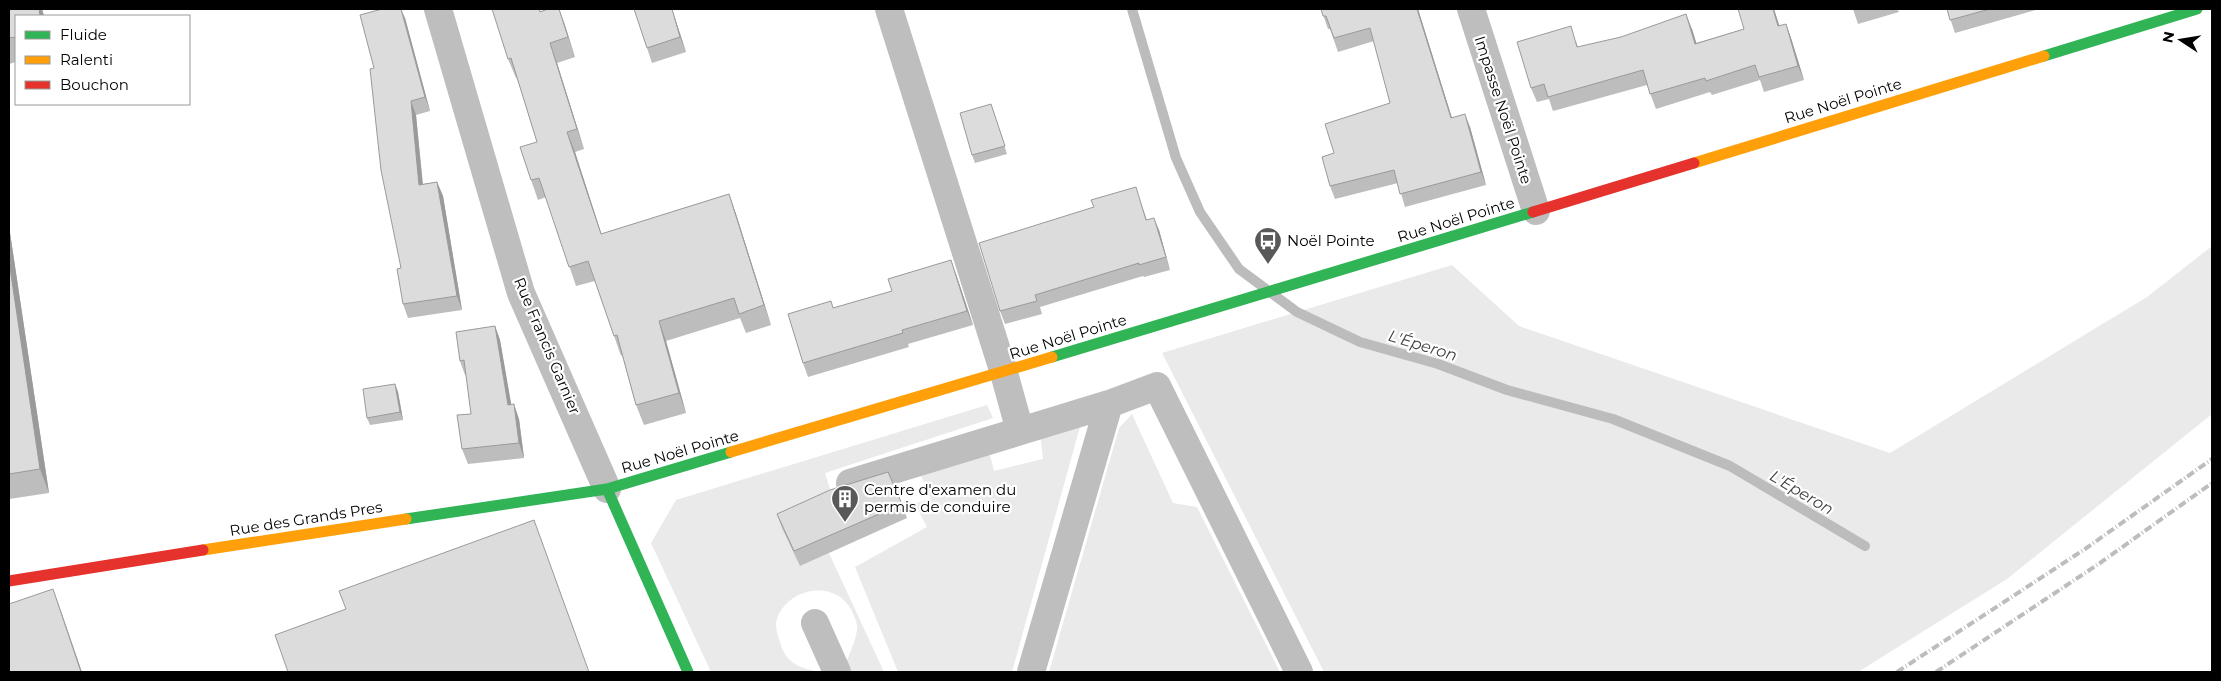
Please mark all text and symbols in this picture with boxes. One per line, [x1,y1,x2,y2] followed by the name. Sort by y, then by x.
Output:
[15,15,190,105] legend
[2156,15,2206,65] north arrow
[60,25,107,44] text: Fluide
[2158,30,2178,45] text: N
[1471,33,1536,186] street label: Impasse Noël Pointe
[60,50,113,69] text: Ralenti
[1782,74,1904,127] street label: Rue Noël Pointe
[60,75,129,94] text: Bouchon
[1395,193,1517,246] street label: Rue Noël Pointe
[1253,226,1283,265] bus stop icon: Noël Pointe
[1287,231,1375,250] place label: Noël Pointe
[510,274,585,417] street label: Rue Francis Garnier
[1007,310,1129,363] street label: Rue Noël Pointe
[1386,326,1460,365] water label: L'Éperon
[619,426,741,477] street label: Rue Noël Pointe
[1766,466,1837,519] water label: L'Éperon
[864,480,1016,516] place label: Centre d'examen du permis de conduire
[830,484,860,523] building icon: Centre d'examen du permis de conduire
[228,497,384,540] street label: Rue des Grands Pres

